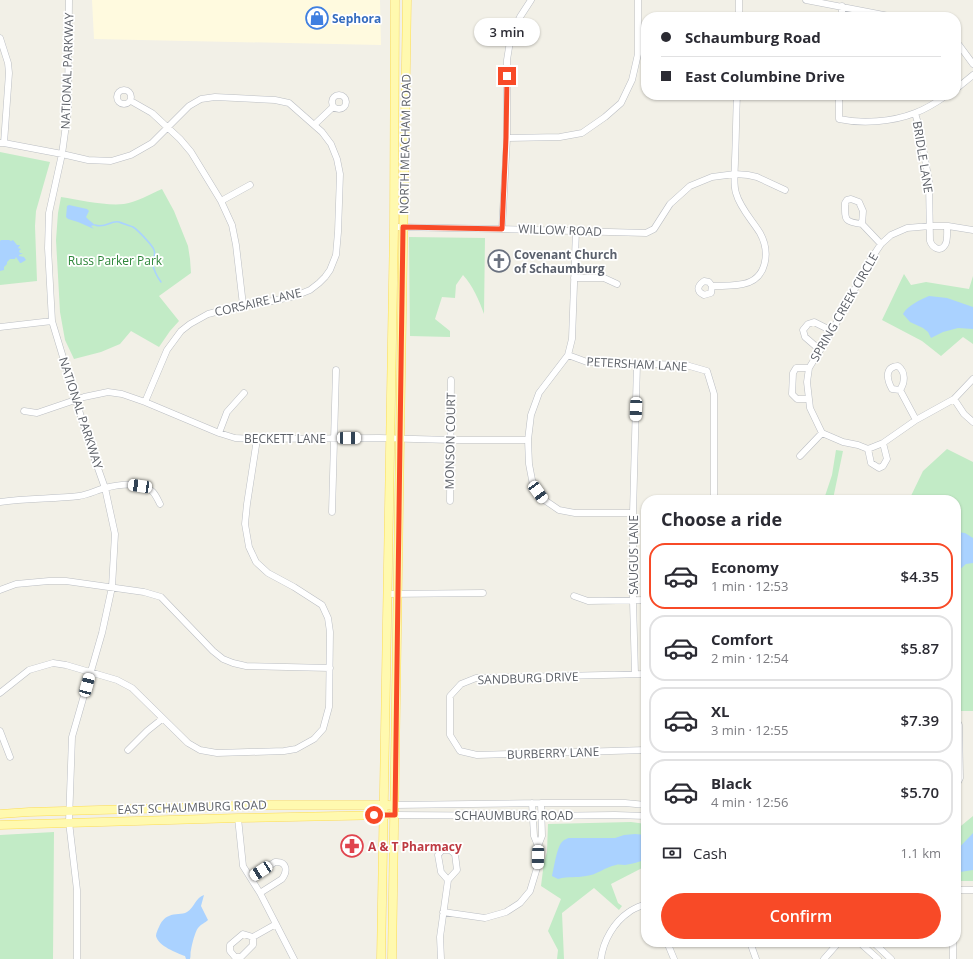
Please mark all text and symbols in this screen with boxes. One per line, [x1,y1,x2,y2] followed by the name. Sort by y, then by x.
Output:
[304,5,330,31] shop icon: Sephora
[332,10,381,27] place label: Sephora
[56,12,78,130] street label: NATIONAL PARKWAY
[474,18,540,46] callout: 3 min
[489,23,525,41] text: 3 min
[685,27,821,47] text: Schaumburg Road
[685,66,845,86] text: East Columbine Drive
[498,67,516,85] route end
[395,74,415,214] street label: NORTH MEACHAM ROAD
[909,120,937,194] street label: BRIDLE LANE
[518,220,602,240] street label: WILLOW ROAD
[514,246,617,277] place label: Covenant Church of Schaumburg
[486,248,512,274] church icon: Covenant Church of Schaumburg
[806,249,882,365] street label: SPRING CREEK CIRCLE
[68,252,163,269] park label: Russ Parker Park
[213,284,303,320] street label: CORSAIRE LANE
[586,353,688,375] street label: PETERSHAM LANE
[55,355,107,471] street label: NATIONAL PARKWAY
[441,392,459,490] street label: MONSON COURT
[630,397,642,421] car
[244,430,326,447] street label: BECKETT LANE
[337,432,361,444] car
[127,478,153,494] car
[526,479,550,505] car
[661,507,782,531] text: Choose a ride
[625,515,642,595] street label: SAUGUS LANE
[711,557,779,577] text: Economy
[663,558,699,594] icon: car
[901,566,939,586] text: $4.35
[711,577,788,595] text: 1 min · 12:53
[711,629,773,649] text: Comfort
[663,630,699,666] icon: car
[901,638,939,658] text: $5.87
[711,649,788,667] text: 2 min · 12:54
[477,668,579,688] street label: SANDBURG DRIVE
[78,672,96,698] car
[711,701,729,721] text: XL
[663,702,699,738] icon: car
[901,710,939,730] text: $7.39
[711,721,788,739] text: 3 min · 12:55
[506,743,600,763] street label: BURBERRY LANE
[711,773,752,793] text: Black
[663,774,699,810] icon: car
[901,782,939,802] text: $5.70
[711,793,788,811] text: 4 min · 12:56
[117,796,267,818] street label: EAST SCHAUMBURG ROAD
[365,806,383,824] route start
[455,807,573,824] street label: SCHAUMBURG ROAD
[339,833,365,859] pharmacy icon: A & T Pharmacy
[368,838,462,855] place label: A & T Pharmacy
[661,842,683,864] icon: cash
[693,843,727,863] text: Cash
[900,844,941,862] text: 1.1 km
[532,845,544,869] car
[248,859,274,883] car
[661,893,941,939] button: Confirm

